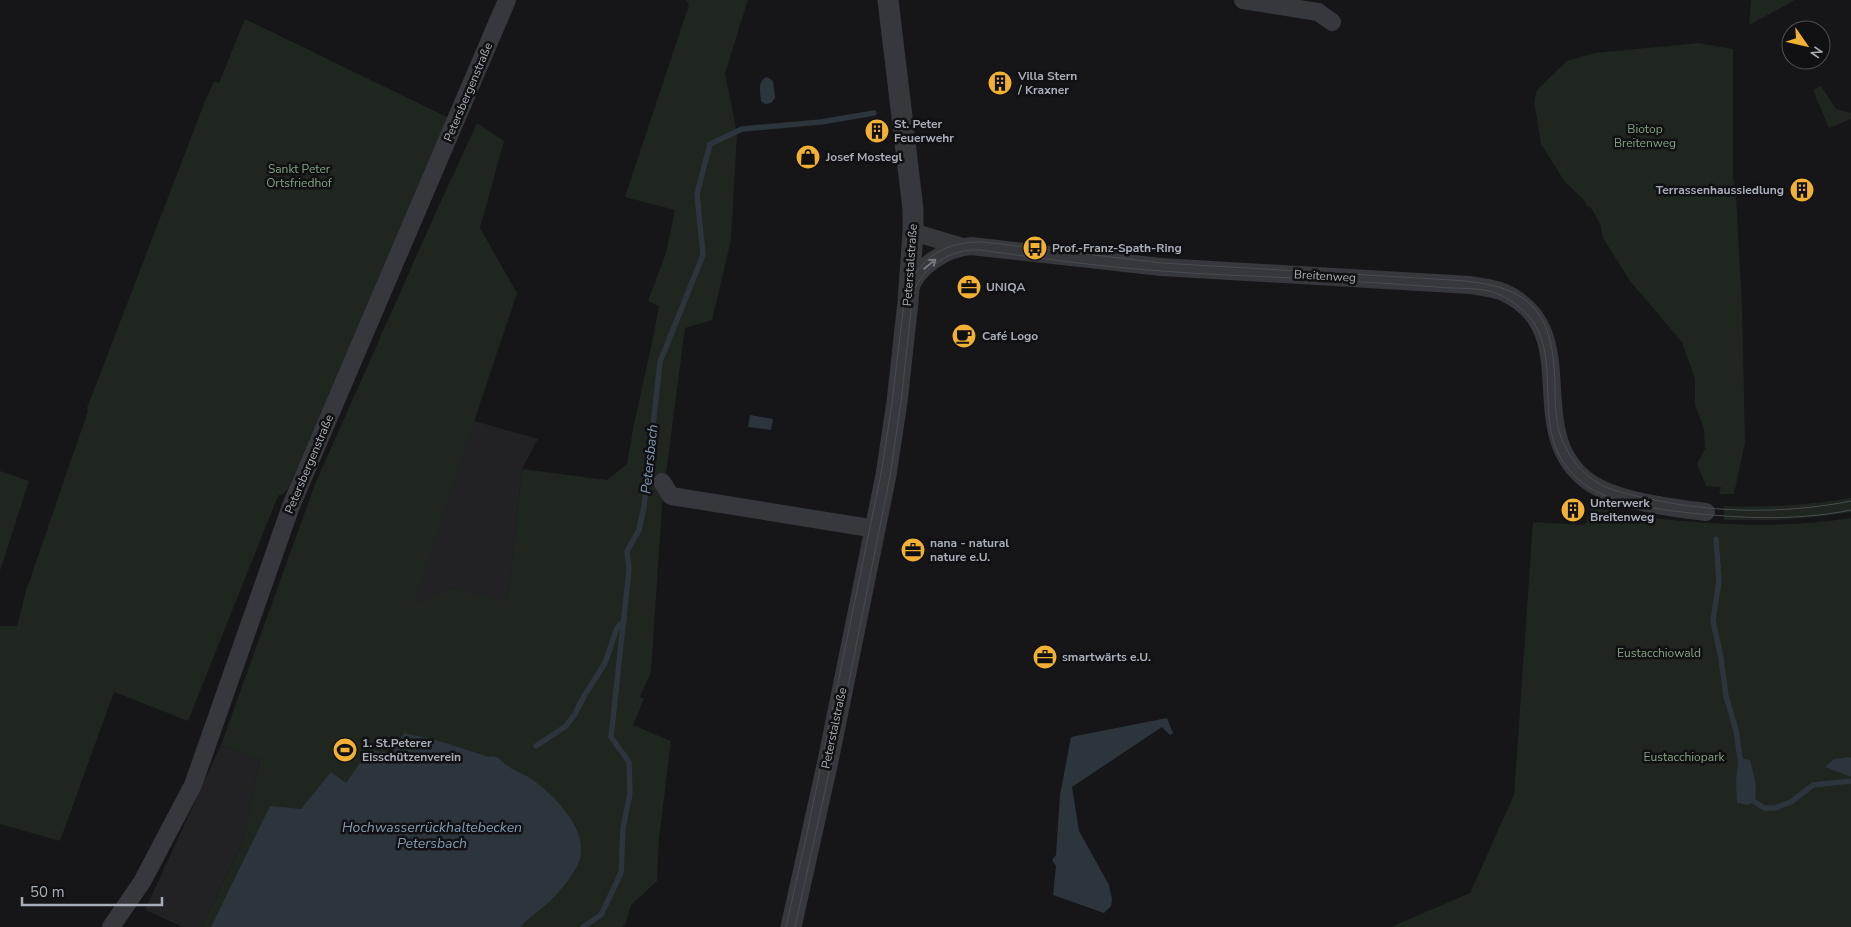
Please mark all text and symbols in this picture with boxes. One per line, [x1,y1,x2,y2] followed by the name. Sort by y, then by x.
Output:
[1781,20,1831,70] north arrow
[440,40,496,144] street label: Petersbergenstraße
[1806,42,1827,62] text: N
[1017,68,1077,98] place label: Villa Stern / Kraxner
[987,70,1013,96] building icon: Villa Stern / Kraxner
[894,116,954,146] place label: St. Peter Feuerwehr
[864,118,890,144] building icon: St. Peter Feuerwehr
[1614,121,1676,151] park label: Biotop Breitenweg
[795,144,821,170] shop icon: Josef Mostegl
[825,149,903,165] place label: Josef Mostegl
[266,161,333,191] park label: Sankt Peter Ortsfriedhof
[1789,177,1815,203] building icon: Terrassenhaussiedlung
[1656,182,1784,198] place label: Terrassenhaussiedlung
[899,223,921,307] street label: Peterstalstraße
[1022,235,1048,261] bus stop icon: Prof.-Franz-Spath-Ring
[1052,240,1182,256] place label: Prof.-Franz-Spath-Ring
[924,258,937,269] one-way arrow
[1294,266,1356,286] street label: Breitenweg
[956,274,982,300] office icon: UNIQA
[986,279,1025,295] place label: UNIQA
[951,323,977,349] cafe icon: Café Logo
[982,328,1038,344] place label: Café Logo
[281,412,337,516] street label: Petersbergenstraße
[636,423,663,495] water label: Petersbach
[1590,495,1654,525] place label: Unterwerk Breitenweg
[1560,497,1586,523] building icon: Unterwerk Breitenweg
[930,535,1009,565] place label: nana - natural nature e.U.
[900,537,926,563] office icon: nana - natural nature e.U.
[1032,644,1058,670] office icon: smartwärts e.U.
[1617,645,1701,661] park label: Eustacchiowald
[1062,649,1151,665] place label: smartwärts e.U.
[818,686,850,770] street label: Peterstalstraße
[362,735,461,765] place label: 1. St.Peterer Eisschützenverein
[332,737,358,763] sports icon: 1. St.Peterer Eisschützenverein
[1644,749,1725,765] park label: Eustacchiopark
[342,818,522,853] water label: Hochwasserrückhaltebecken Petersbach
[22,874,162,906] scale bar
[30,882,65,902] text: 50 m

